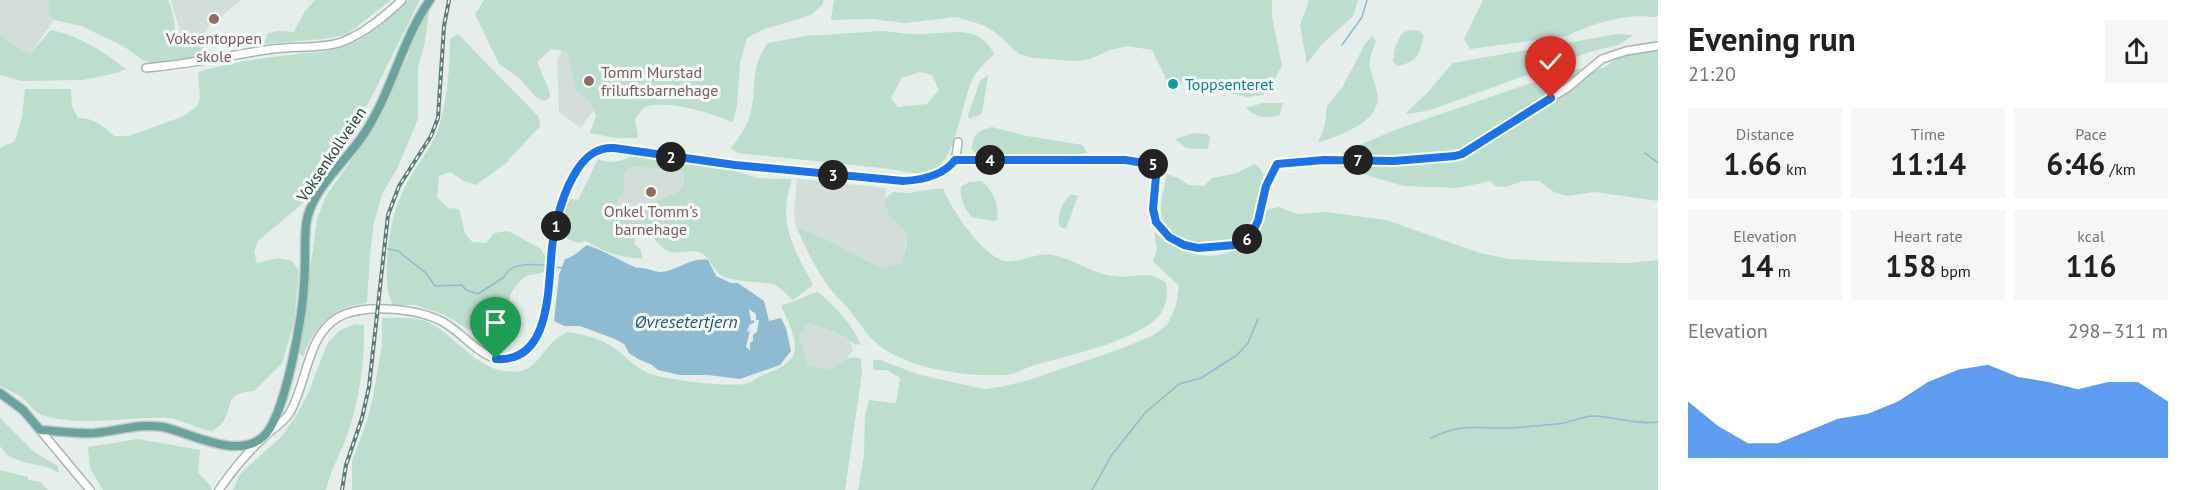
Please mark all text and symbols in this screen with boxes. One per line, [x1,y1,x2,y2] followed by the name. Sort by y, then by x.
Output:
[207,12,221,26] marker: Voksentoppen skole
[1688,17,1856,60] text: Evening run
[2105,20,2168,83] button: share
[165,28,262,66] place label: Voksentoppen skole
[1525,36,1576,98] pin
[1534,45,1567,78] icon: check
[1688,61,1736,87] text: 21:20
[601,62,718,100] place label: Tomm Murstad friluftsbarnehage
[582,74,596,88] marker: Tomm Murstad friluftsbarnehage
[1185,74,1274,94] place label: Toppsenteret
[1166,77,1180,91] marker: Toppsenteret
[291,103,370,206] street label: Voksenkollveien
[1736,124,1794,144] text: Distance
[1911,124,1945,144] text: Time
[2075,124,2107,144] text: Pace
[656,142,686,172] pin: 2
[1723,144,1782,183] text: 1.66
[1890,144,1966,183] text: 11:14
[2046,144,2105,183] text: 6:46
[975,145,1005,175] pin: 4
[1343,145,1373,175] pin: 7
[666,147,676,167] text: 2
[1138,149,1168,179] pin: 5
[985,150,995,170] text: 4
[1353,150,1363,170] text: 7
[1148,154,1158,174] text: 5
[1782,159,1807,179] text: km
[2105,159,2136,179] text: /km
[818,160,848,190] pin: 3
[828,165,838,185] text: 3
[644,185,658,199] marker: Onkel Tomm's barnehage
[604,201,698,239] place label: Onkel Tomm's barnehage
[541,211,571,241] pin: 1
[551,216,561,236] text: 1
[1232,224,1262,254] pin: 6
[1733,226,1797,246] text: Elevation
[1893,226,1963,246] text: Heart rate
[2077,226,2105,246] text: kcal
[1242,229,1252,249] text: 6
[1739,246,1773,285] text: 14
[1885,246,1936,285] text: 158
[2065,246,2117,285] text: 116
[1773,261,1791,281] text: m
[1936,261,1971,281] text: bpm
[470,297,521,359] pin
[479,306,512,339] icon: arrive
[634,310,738,333] water label: Øvresetertjern
[1688,318,1768,344] text: Elevation
[2068,318,2168,344] text: 298–311 m

